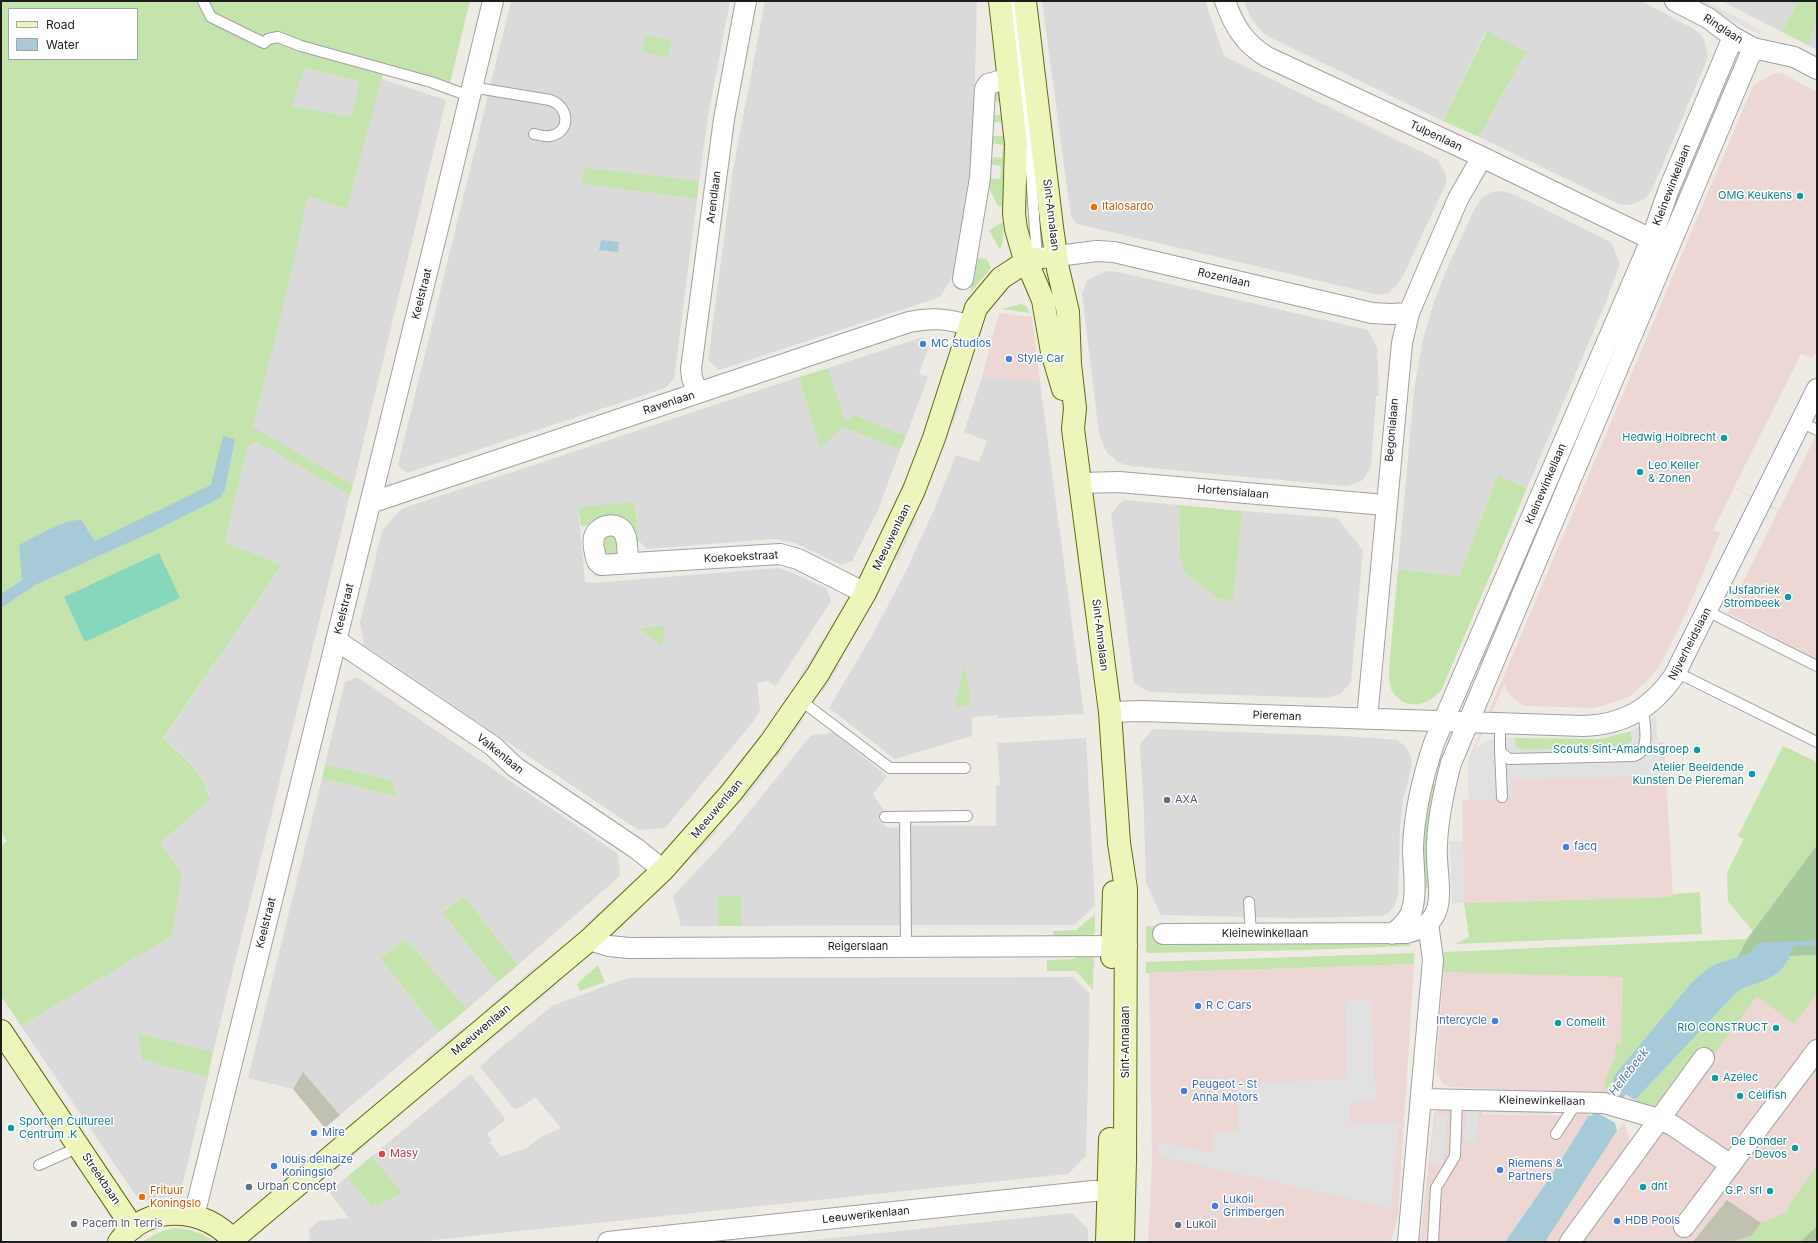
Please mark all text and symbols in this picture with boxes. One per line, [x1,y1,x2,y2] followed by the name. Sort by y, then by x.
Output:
[8,8,138,60] legend
[1701,11,1745,47] street label: Ringlaan
[46,17,75,32] text: Road
[46,37,79,52] text: Water
[1408,118,1464,154] street label: Tulpenlaan
[1650,142,1694,228] street label: Kleinewinkellaan
[704,170,724,224] street label: Arendlaan
[1040,178,1062,252] street label: Sint-Annalaan
[1718,189,1792,203] place label: OMG Keukens
[1795,191,1805,201] marker: OMG Keukens
[1102,200,1153,214] place label: Italosardo
[1089,202,1099,212] marker: Italosardo
[1196,266,1252,290] street label: Rozenlaan
[409,267,435,321] street label: Keelstraat
[931,337,991,351] place label: MC Studios
[918,339,928,349] marker: MC Studios
[1017,352,1065,366] place label: Style Car
[1004,354,1014,364] marker: Style Car
[642,388,696,418] street label: Ravenlaan
[1383,398,1401,462] street label: Begonialaan
[1622,431,1716,445] place label: Hedwig Holbrecht
[1719,433,1729,443] marker: Hedwig Holbrecht
[1523,442,1569,526] street label: Kleinewinkellaan
[1648,459,1700,485] place label: Leo Keller & Zonen
[1635,467,1645,477] marker: Leo Keller & Zonen
[1197,482,1269,502] street label: Hortensialaan
[870,502,914,572] street label: Meeuwenlaan
[704,548,778,566] street label: Koekoekstraat
[331,582,357,636] street label: Keelstraat
[1724,584,1780,610] place label: IJsfabriek Strombeek
[1783,592,1793,602] marker: IJsfabriek Strombeek
[1089,598,1111,672] street label: Sint-Annalaan
[1666,605,1714,683] street label: Nijverheidslaan
[1252,709,1302,723] street label: Piereman
[474,731,526,777] street label: Valkenlaan
[1553,743,1689,757] place label: Scouts Sint-Amandsgroep
[1692,745,1702,755] marker: Scouts Sint-Amandsgroep
[1632,761,1744,787] place label: Atelier Beeldende Kunsten De Piereman
[1747,769,1757,779] marker: Atelier Beeldende Kunsten De Piereman
[689,777,745,841] street label: Meeuwenlaan
[1175,793,1198,807] place label: AXA
[1162,795,1172,805] marker: AXA
[1574,840,1597,854] place label: facq
[1561,842,1571,852] marker: facq
[253,896,279,950] street label: Keelstraat
[1222,927,1308,941] street label: Kleinewinkellaan
[828,940,888,954] street label: Reigerslaan
[1206,999,1251,1013] place label: R C Cars
[1193,1001,1203,1011] marker: R C Cars
[449,1002,513,1058] street label: Meeuwenlaan
[1119,1006,1133,1078] street label: Sint-Annalaan
[1436,1014,1487,1028] place label: Intercycle
[1490,1016,1500,1026] marker: Intercycle
[1566,1016,1606,1030] place label: Comelit
[1553,1018,1563,1028] marker: Comelit
[1677,1021,1768,1035] place label: RIO CONSTRUCT
[1771,1023,1781,1033] marker: RIO CONSTRUCT
[1606,1045,1652,1099] water label: Hellebeek
[1723,1071,1758,1085] place label: Azélec
[1710,1073,1720,1083] marker: Azélec
[1192,1078,1258,1104] place label: Peugeot - St Anna Motors
[1179,1086,1189,1096] marker: Peugeot - St Anna Motors
[1748,1089,1787,1103] place label: Célifish
[1735,1091,1745,1101] marker: Célifish
[1499,1094,1585,1108] street label: Kleinewinkellaan
[19,1115,113,1141] place label: Sport en Cultureel Centrum .K
[6,1123,16,1133] marker: Sport en Cultureel Centrum .K
[322,1126,345,1140] place label: Mire
[309,1128,319,1138] marker: Mire
[1731,1135,1787,1161] place label: De Donder - Devos
[1790,1143,1800,1153] marker: De Donder - Devos
[390,1147,418,1161] place label: Masy
[377,1149,387,1159] marker: Masy
[79,1151,123,1207] street label: Streekbaan
[282,1153,353,1179] place label: louis delhaize Koningslo
[1508,1157,1563,1183] place label: Riemens & Partners
[269,1161,279,1171] marker: louis delhaize Koningslo
[1495,1165,1505,1175] marker: Riemens & Partners
[257,1180,336,1194] place label: Urban Concept
[1651,1180,1668,1194] place label: dnt
[244,1182,254,1192] marker: Urban Concept
[1638,1182,1648,1192] marker: dnt
[150,1184,201,1210] place label: Frituur Koningslo
[1725,1184,1762,1198] place label: G.P. srl
[1765,1186,1775,1196] marker: G.P. srl
[137,1192,147,1202] marker: Frituur Koningslo
[1223,1193,1285,1219] place label: Lukoil Grimbergen
[1210,1201,1220,1211] marker: Lukoil Grimbergen
[822,1204,910,1226] street label: Leeuwerikenlaan
[1625,1214,1680,1228] place label: HDB Pools
[1612,1216,1622,1226] marker: HDB Pools
[82,1217,163,1231] place label: Pacem In Terris
[1186,1218,1216,1232] place label: Lukoil
[69,1219,79,1229] marker: Pacem In Terris
[1173,1220,1183,1230] marker: Lukoil

